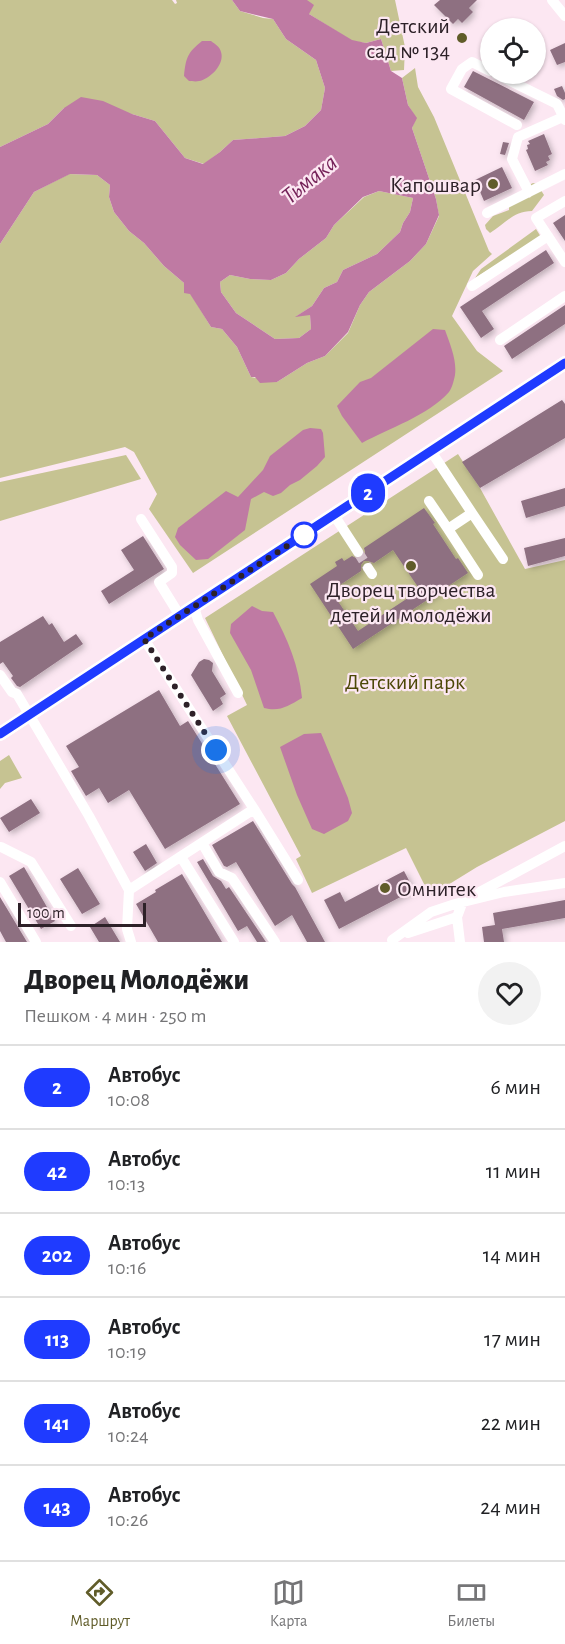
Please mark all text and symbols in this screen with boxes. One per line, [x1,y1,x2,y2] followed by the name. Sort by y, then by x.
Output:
[366,15,450,62] place label: Детский сад № 134
[480,18,546,84] map controls
[480,18,546,84] button: locate
[455,31,469,45] marker: Детский сад № 134
[277,151,342,209] water label: Тьмака
[390,174,481,196] place label: Капошвар
[486,177,500,191] marker: Капошвар
[348,474,388,512] line badge: 2
[363,483,373,504] text: 2
[291,522,317,548] unlabelled marker
[404,559,418,573] marker: Дворец творчества детей и молодёжи
[326,579,496,626] place label: Дворец творчества детей и молодёжи
[345,671,465,693] park label: Детский парк
[201,735,231,765] your location
[397,878,476,900] place label: Омнитек
[378,881,392,895] marker: Омнитек
[18,900,146,928] scale bar
[27,905,65,921] text: 100 m
[478,962,541,1025] button: heart
[24,967,249,995] text: Дворец Молодёжи
[24,1006,206,1026] text: Пешком · 4 мин · 250 m
[108,1064,181,1086] text: Автобус
[490,1076,541,1098] text: 6 мин
[52,1077,62,1098] text: 2
[108,1090,150,1110] text: 10:08
[108,1148,181,1170] text: Автобус
[486,1160,541,1182] text: 11 мин
[47,1161,67,1182] text: 42
[108,1174,145,1194] text: 10:13
[108,1232,181,1254] text: Автобус
[483,1244,541,1266] text: 14 мин
[42,1245,72,1266] text: 202
[108,1258,146,1278] text: 10:16
[108,1316,181,1338] text: Автобус
[484,1328,541,1350] text: 17 мин
[45,1329,69,1350] text: 113
[108,1342,146,1362] text: 10:19
[108,1400,181,1422] text: Автобус
[481,1412,541,1434] text: 22 мин
[44,1413,70,1434] text: 141
[108,1426,149,1446] text: 10:24
[108,1484,181,1506] text: Автобус
[480,1496,541,1518] text: 24 мин
[43,1497,71,1518] text: 143
[108,1510,149,1530] text: 10:26
[70,1576,130,1631] tab: Маршрут
[270,1576,307,1631] tab: Карта
[447,1576,495,1631] tab: Билеты

